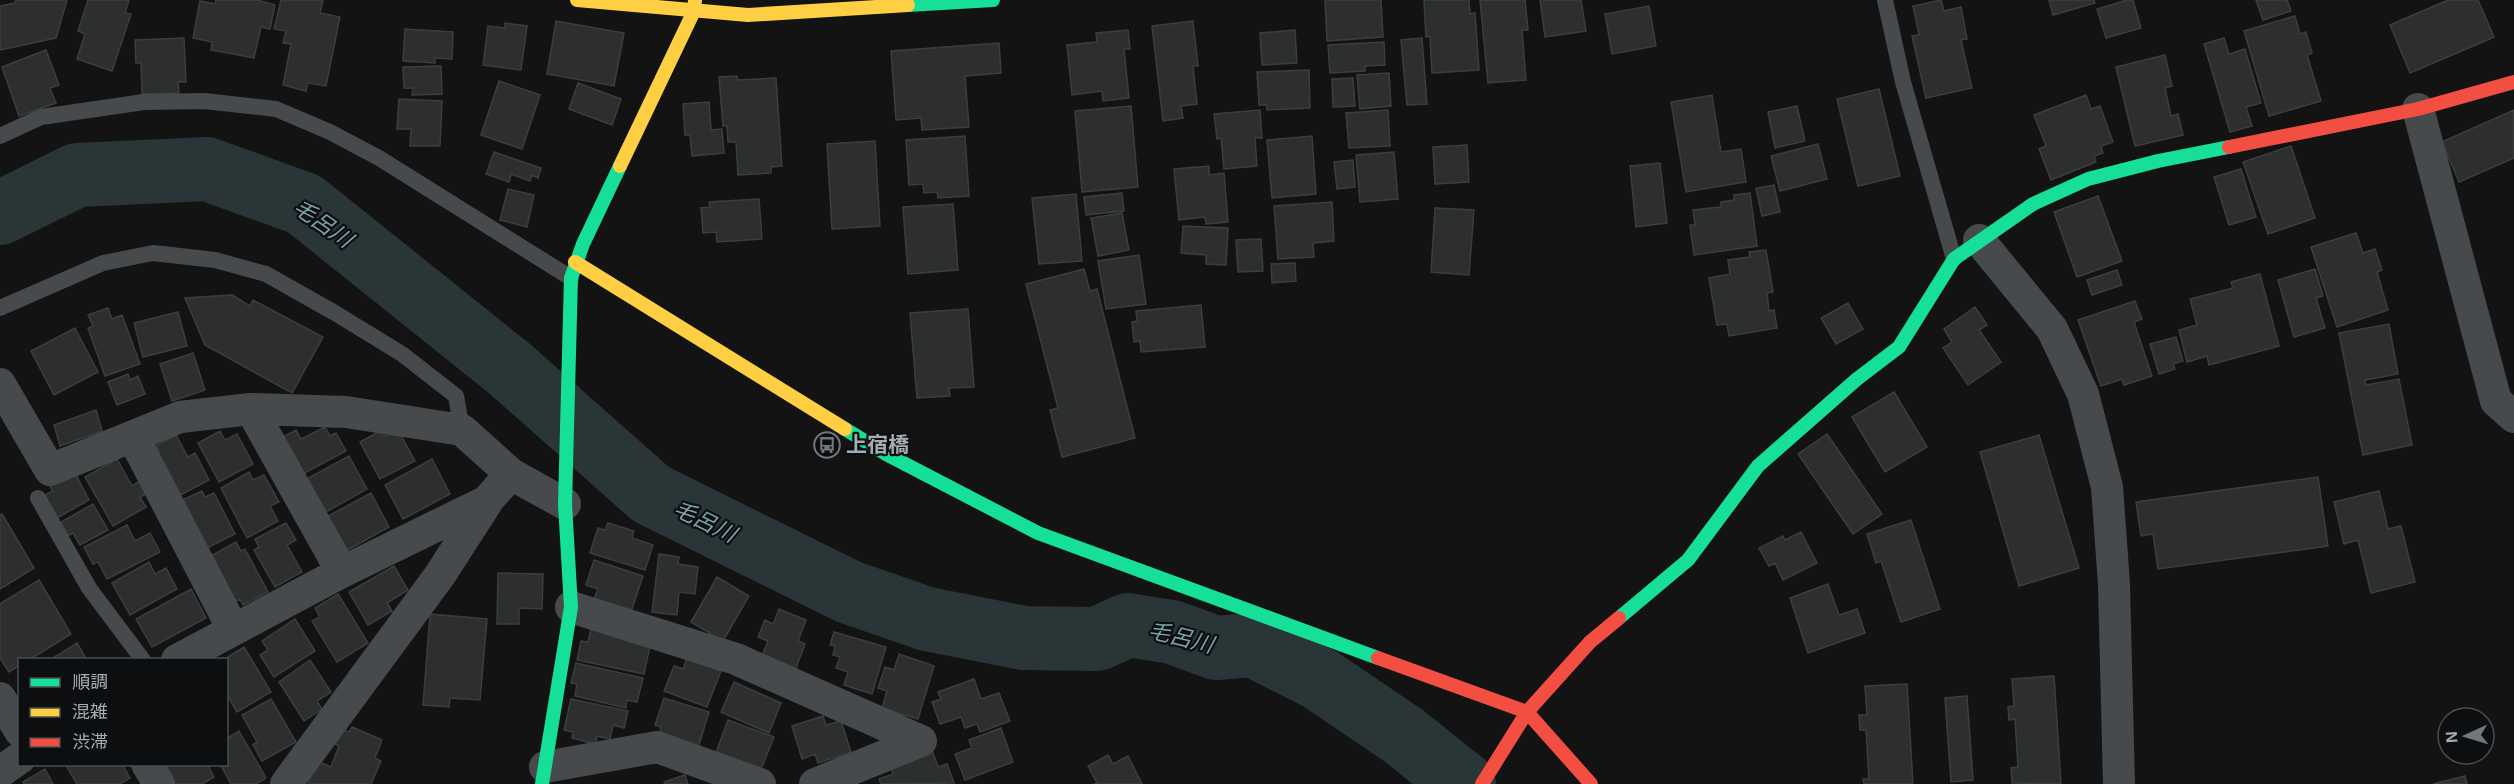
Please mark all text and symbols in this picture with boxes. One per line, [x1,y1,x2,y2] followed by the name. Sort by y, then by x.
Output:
[289,194,359,254] water label: 毛呂川
[812,430,842,460] bus stop icon: 上宿橋
[846,433,909,456] place label: 上宿橋
[670,496,742,548] water label: 毛呂川
[1146,617,1218,658] water label: 毛呂川
[18,658,228,766] legend
[72,672,108,692] text: 順調
[72,702,108,722] text: 混雑
[2436,706,2496,766] north arrow
[2443,731,2460,743] text: N
[72,732,108,752] text: 渋滞

